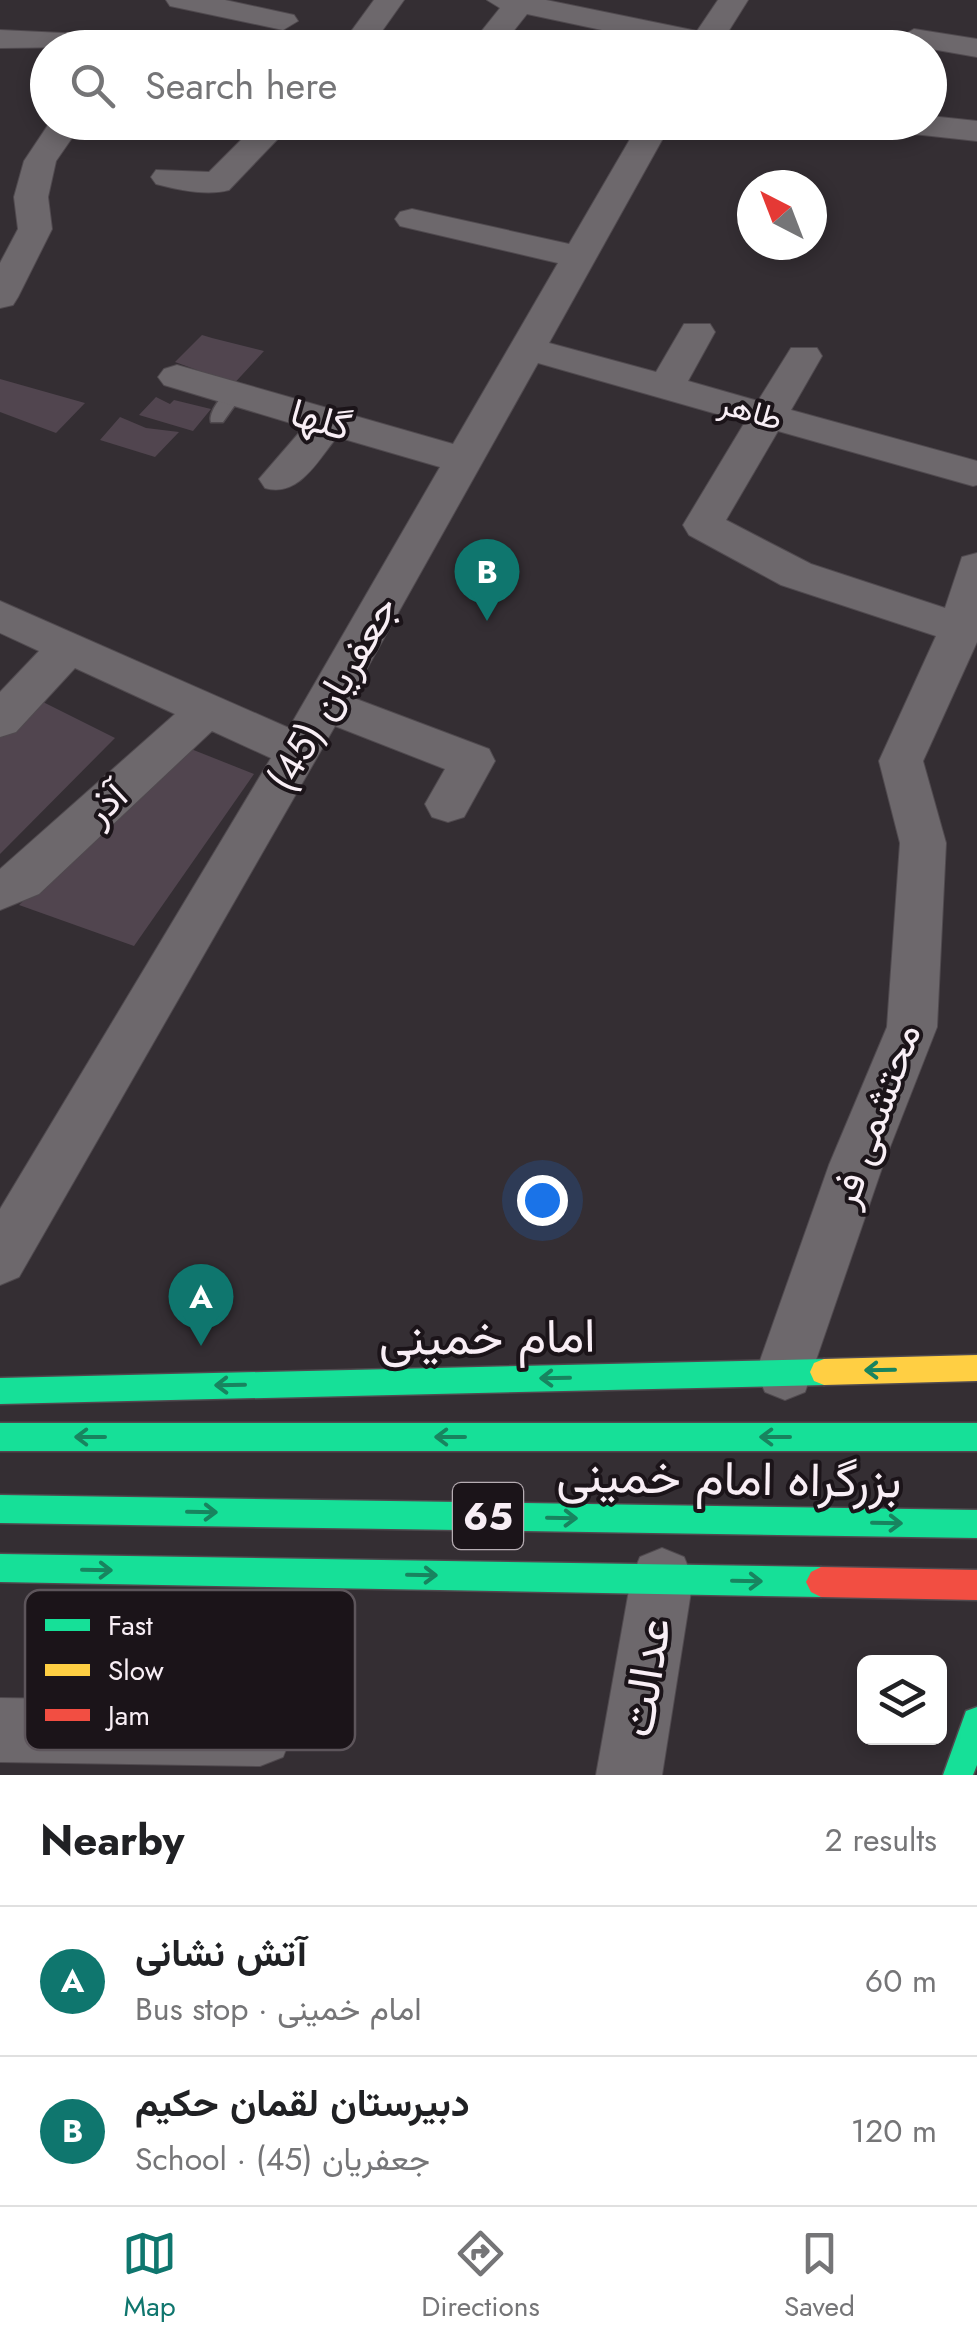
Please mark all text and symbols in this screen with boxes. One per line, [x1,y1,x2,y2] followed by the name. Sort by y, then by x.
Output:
[30,30,947,140] search box
[65,58,120,113] icon: search
[145,58,337,113] text: Search here
[737,170,827,260] north arrow
[713,380,788,442] street label: طاهر
[284,383,358,455] street label: گلها
[454,538,520,621] pin: B
[252,584,412,802] street label: جعفریان (45)
[69,766,142,839] street label: آذر
[815,1015,935,1216] street label: محتشمی فر
[517,1175,568,1226] your location
[168,1264,234,1346] pin: A
[378,1301,596,1373] street label: امام خمینی
[864,1360,896,1380] one-way arrow
[539,1368,571,1387] one-way arrow
[214,1376,246,1395] one-way arrow
[74,1428,106,1446] one-way arrow
[434,1428,466,1446] one-way arrow
[759,1428,792,1446] one-way arrow
[556,1440,902,1516] street label: بزرگراه امام خمینی
[453,1483,523,1549] road number: 65
[186,1502,218,1522] one-way arrow
[546,1508,578,1527] one-way arrow
[871,1513,903,1532] one-way arrow
[80,1560,113,1580] one-way arrow
[406,1566,438,1585] one-way arrow
[730,1572,763,1590] one-way arrow
[25,1590,355,1750] legend
[108,1605,153,1646] text: Fast
[602,1612,688,1742] street label: عدالت
[108,1650,164,1691] text: Slow
[857,1655,947,1745] map controls
[857,1655,947,1745] button: layers
[104,1695,150,1736] text: Jam
[40,1810,184,1871] text: Nearby
[825,1817,937,1863] text: 2 results
[135,1925,307,1980] text: آتش نشانی
[61,1958,84,2004] text: A
[865,1958,937,2004] text: 60 m
[135,1986,422,2032] text: Bus stop · امام خمینی
[135,2075,470,2130] text: دبیرستان لقمان حکیم
[62,2108,83,2154] text: B
[851,2108,937,2154] text: 120 m
[135,2136,430,2182] text: School · جعفریان (45)
[122,2226,177,2327] tab: Map
[421,2226,540,2327] tab: Directions
[784,2226,855,2327] tab: Saved

